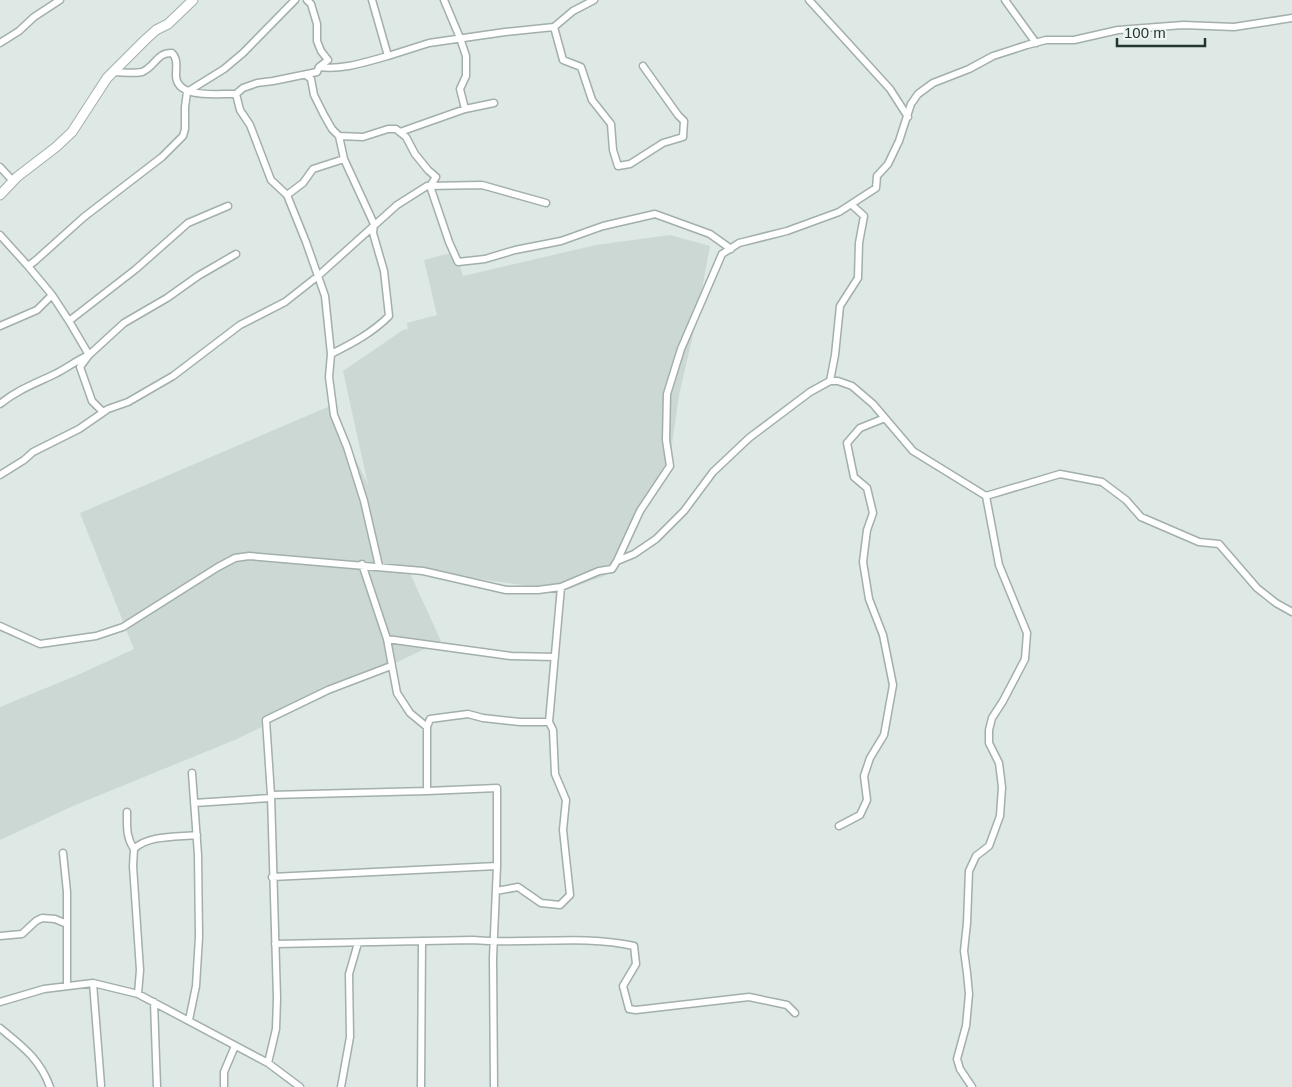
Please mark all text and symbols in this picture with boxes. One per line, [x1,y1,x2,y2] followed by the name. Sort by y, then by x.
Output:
[1117,15,1204,47] scale bar
[1124,24,1166,41] text: 100 m

